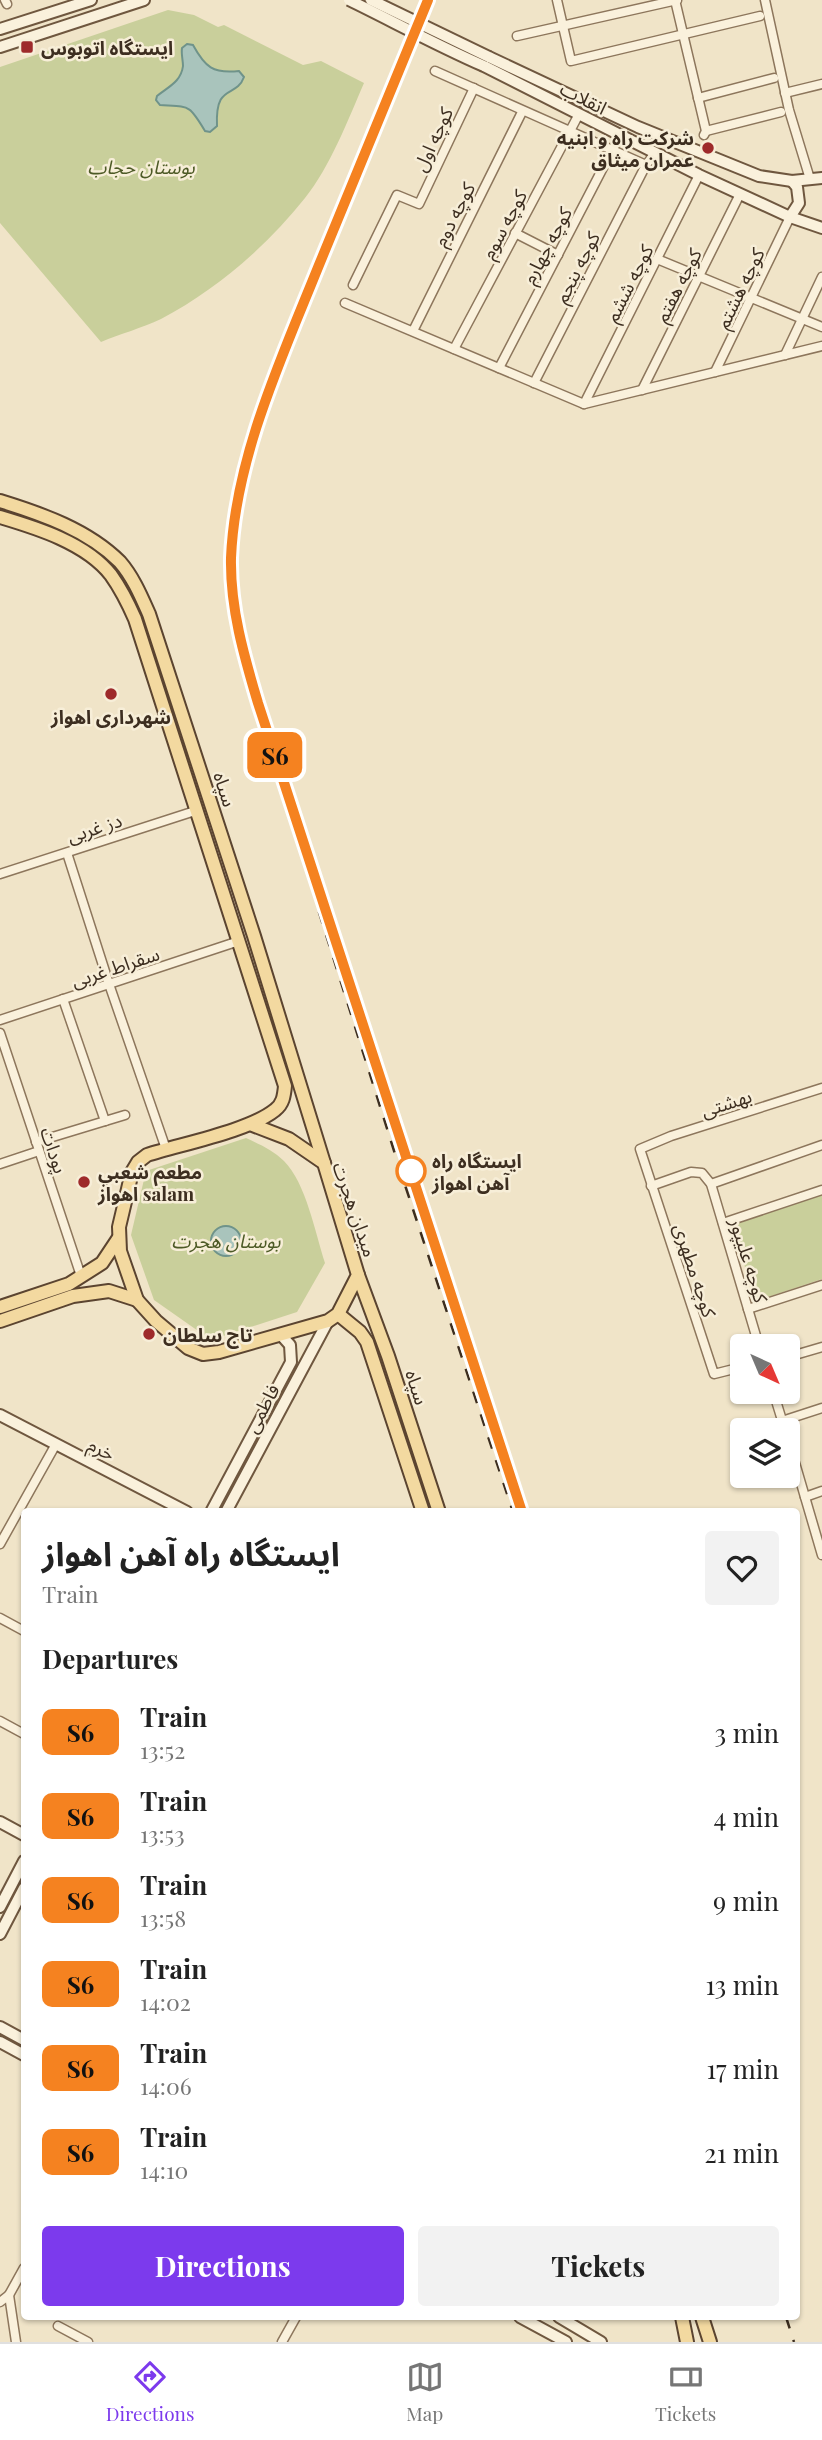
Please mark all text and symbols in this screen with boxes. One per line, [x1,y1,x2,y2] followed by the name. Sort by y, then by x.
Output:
[41,34,173,60] place label: ایستگاه اتوبوس
[19,39,35,55] marker: ایستگاه اتوبوس
[556,74,612,120] street label: انقلاب
[406,102,460,176] street label: کوچه اول
[557,124,694,172] place label: شرکت راه و ابنیه عمران میثاق
[700,140,716,156] marker: شرکت راه و ابنیه عمران میثاق
[87,153,195,179] park label: بوستان حجاب
[426,176,483,252] street label: کوچه دوم
[474,184,535,265] street label: کوچه سوم
[515,201,580,289] street label: کوچه چهارم
[547,226,608,309] street label: کوچه پنجم
[597,239,662,328] street label: کوچه ششم
[647,242,710,328] street label: کوچه هفتم
[708,242,773,334] street label: کوچه هشتم
[103,686,119,702] marker: شهرداری اهواز
[50,703,171,729] place label: شهرداری اهواز
[244,732,306,778] line badge: S6
[261,739,289,771] text: S6
[207,768,244,810] street label: سپاه
[63,806,125,848] street label: دز غربی
[68,940,162,992] street label: سقراط غربی
[697,1082,755,1122] street label: بهشتی
[34,1124,75,1177] street label: پودات
[431,1147,522,1195] place label: ایستگاه راه آهن اهواز
[396,1156,426,1186] marker: ایستگاه راه آهن اهواز
[97,1158,202,1206] place label: مطعم شعبي اهواز salam
[328,1158,384,1260] street label: میدان هجرت
[76,1174,92,1190] marker: مطعم شعبي اهواز salam
[723,1213,776,1307] street label: کوچه علیپور
[668,1220,724,1322] street label: کوچه مطهری
[172,1227,281,1253] park label: بوستان هجرت
[163,1321,253,1349] place label: تاج سلطان
[141,1326,157,1342] marker: تاج سلطان
[730,1334,800,1404] north arrow
[730,1334,800,1488] map controls
[399,1366,436,1408] street label: سپاه
[237,1379,285,1437] street label: فاطمی
[730,1418,800,1488] button: layers
[83,1430,120,1468] street label: خرم
[42,1530,340,1574] text: ایستگاه راه آهن اهواز
[705,1531,779,1605] button: heart
[42,1578,98,1609] text: Train
[42,1641,178,1676] text: Departures
[140,1699,207,1734] text: Train
[715,1715,779,1750] text: 3 min
[67,1716,94,1748] text: S6
[140,1734,185,1765] text: 13:52
[140,1783,207,1818] text: Train
[713,1799,779,1834] text: 4 min
[67,1800,94,1832] text: S6
[140,1818,185,1849] text: 13:53
[140,1867,207,1902] text: Train
[713,1883,779,1918] text: 9 min
[67,1884,94,1916] text: S6
[140,1902,186,1933] text: 13:58
[140,1951,207,1986] text: Train
[705,1967,779,2002] text: 13 min
[67,1968,94,2000] text: S6
[140,1986,191,2017] text: 14:02
[140,2035,207,2070] text: Train
[706,2051,779,2086] text: 17 min
[67,2052,94,2084] text: S6
[140,2070,192,2101] text: 14:06
[140,2119,207,2154] text: Train
[704,2135,779,2170] text: 21 min
[67,2136,94,2168] text: S6
[140,2154,188,2185] text: 14:10
[42,2226,404,2306] button: Directions
[418,2226,779,2306] button: Tickets
[106,2358,194,2426] tab: Directions
[406,2358,444,2426] tab: Map
[655,2358,716,2426] tab: Tickets

